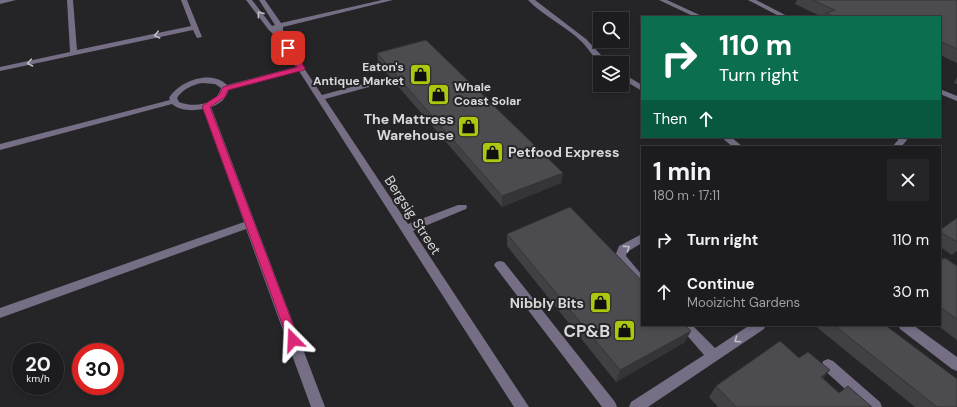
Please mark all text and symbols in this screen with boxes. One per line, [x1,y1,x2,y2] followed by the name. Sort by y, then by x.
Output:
[257,11,265,18] one-way arrow
[593,12,629,92] map controls
[593,12,629,48] button: search
[719,27,792,64] text: 110 m
[154,30,160,38] one-way arrow
[271,31,305,65] pin
[653,32,705,84] icon: right
[277,37,299,59] icon: arrive
[593,56,629,92] button: layers
[27,58,33,66] one-way arrow
[313,59,404,89] place label: Eaton's Antique Market
[407,61,433,87] shop icon: Eaton's Antique Market
[719,63,799,87] text: Turn right
[454,79,521,109] place label: Whale Coast Solar
[425,81,451,107] shop icon: Whale Coast Solar
[695,108,717,130] icon: ahead
[653,109,687,129] text: Then
[364,110,454,144] place label: The Mattress Warehouse
[456,114,482,140] shop icon: The Mattress Warehouse
[479,139,505,165] shop icon: Petfood Express
[508,143,619,161] place label: Petfood Express
[653,156,711,187] text: 1 min
[887,159,929,201] button: close
[381,172,445,258] street label: Bergsig Street
[653,187,720,204] text: 180 m · 17:11
[653,229,675,251] icon: right
[687,230,758,250] text: Turn right
[892,230,929,250] text: 110 m
[622,246,629,253] one-way arrow
[687,274,755,294] text: Continue
[653,281,675,303] icon: ahead
[893,282,929,302] text: 30 m
[587,290,613,316] shop icon: Nibbly Bits
[510,294,584,312] place label: Nibbly Bits
[687,294,800,311] text: Mooizicht Gardens
[612,318,638,344] shop icon: CP&B
[272,319,314,361] position arrow
[563,320,610,342] place label: CP&B
[734,336,741,343] one-way arrow
[72,343,124,395] speed limit sign: 30
[25,351,51,377] text: 20
[26,372,50,385] text: km/h

